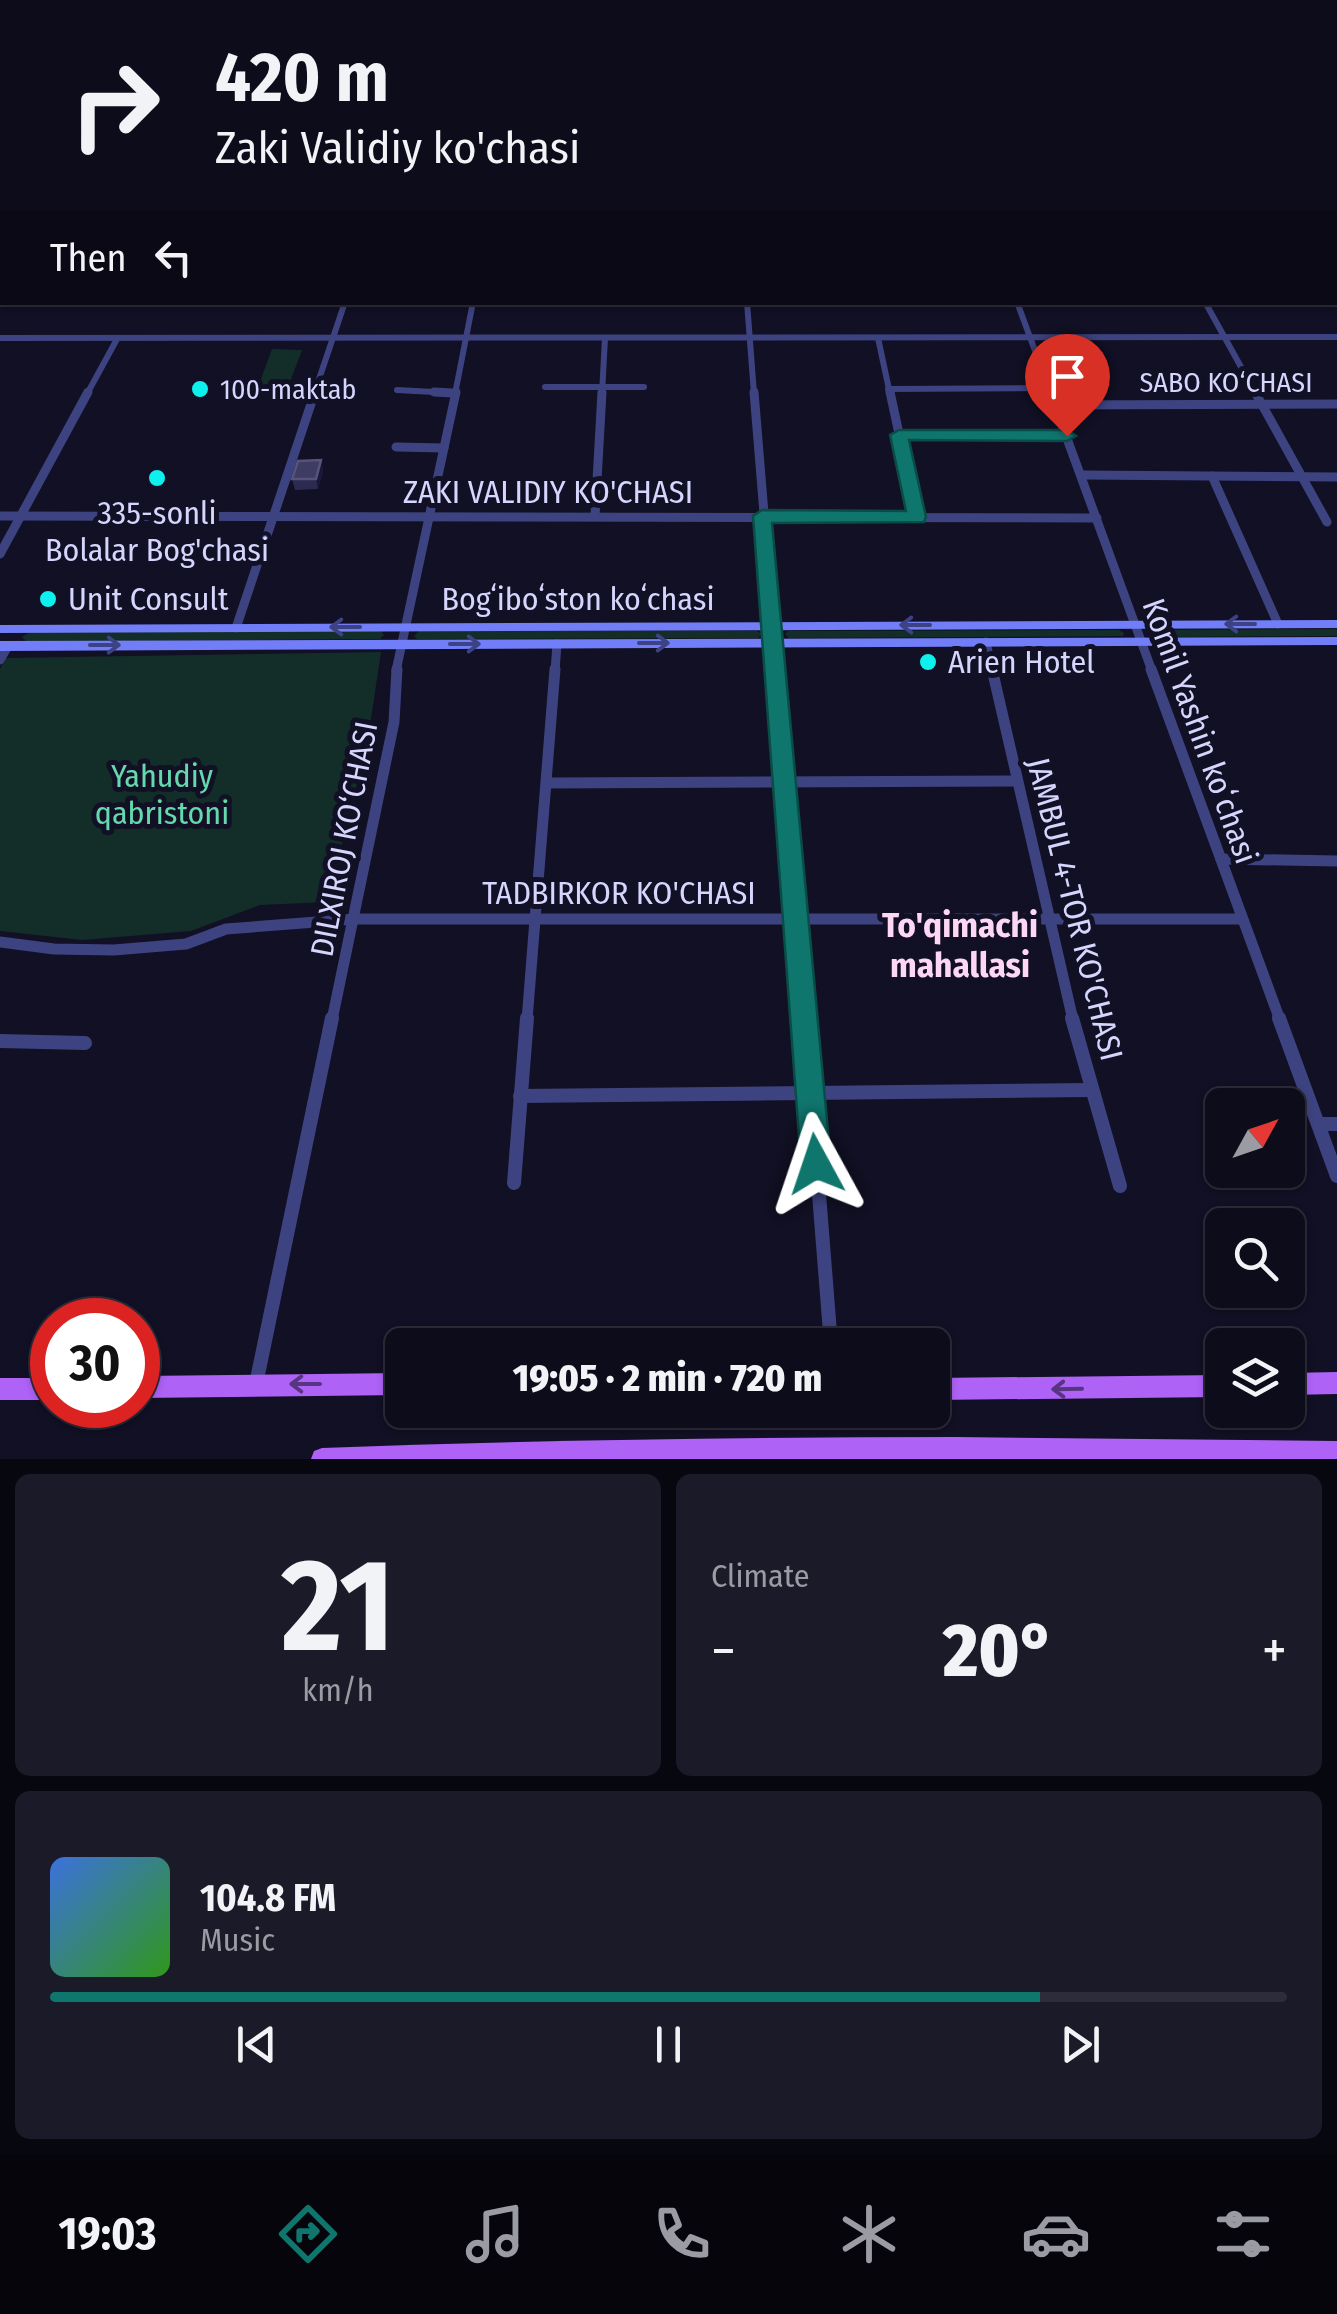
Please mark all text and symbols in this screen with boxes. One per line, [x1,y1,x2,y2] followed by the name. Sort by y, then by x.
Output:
[215,36,389,120] text: 420 m
[50,40,180,170] icon: right
[215,121,580,175] text: Zaki Validiy ko'chasi
[146,230,201,285] icon: left
[50,235,126,281] text: Then
[1025,334,1110,437] pin
[1040,349,1095,404] icon: arrive
[1139,366,1313,399] street label: SABO KO‘CHASI
[220,373,356,406] place label: 100-maktab
[189,378,211,400] marker: 100-maktab
[146,467,168,489] marker: 335-sonli Bolalar Bog'chasi
[403,473,693,511] street label: ZAKI VALIDIY KO'CHASI
[45,494,269,569] place label: 335-sonli Bolalar Bog'chasi
[68,580,229,618] place label: Unit Consult
[441,580,715,618] street label: Bogʻiboʻston koʻchasi
[37,588,59,610] marker: Unit Consult
[1134,593,1266,869] street label: Komil Yashin koʻchasi
[1224,614,1256,634] one-way arrow
[899,616,931,635] one-way arrow
[329,618,361,637] one-way arrow
[448,634,481,654] one-way arrow
[638,634,670,652] one-way arrow
[88,636,121,654] one-way arrow
[948,643,1095,681] place label: Arien Hotel
[917,651,939,673] marker: Arien Hotel
[303,718,385,960] street label: DILXIROJ KO‘CHASI
[1019,754,1131,1064] street label: JAMBUL 4-TOR KO'CHASI
[95,757,229,832] park label: Yahudiy qabristoni
[482,874,756,912] street label: TADBIRKOR KO'CHASI
[882,904,1038,986] district label: To'qimachi mahallasi
[1205,1088,1305,1188] north arrow
[1205,1088,1305,1428] map controls
[764,1112,868,1216] position arrow
[1205,1208,1305,1308] button: search
[30,1298,160,1428] speed limit sign: 30
[1205,1328,1305,1428] button: layers
[513,1355,822,1401] text: 19:05 · 2 min · 720 m
[290,1375,322,1394] one-way arrow
[1051,1380,1083,1399] one-way arrow
[282,1528,394,1684] text: 21
[711,1557,810,1595] text: Climate
[943,1606,1055,1696] text: 20°
[711,1618,736,1684] text: −
[1262,1618,1287,1684] text: +
[302,1671,374,1709] text: km/h
[200,1875,336,1921] text: 104.8 FM
[200,1921,275,1959] text: Music
[229,2017,284,2072] icon: previous
[641,2017,696,2072] icon: pause
[1053,2017,1108,2072] icon: next
[273,2199,343,2269] icon: directions
[460,2199,530,2269] icon: music
[647,2199,717,2269] icon: phone
[834,2199,904,2269] icon: climate
[1021,2199,1091,2269] icon: car
[1208,2199,1278,2269] icon: filters
[58,2207,157,2261] text: 19:03

